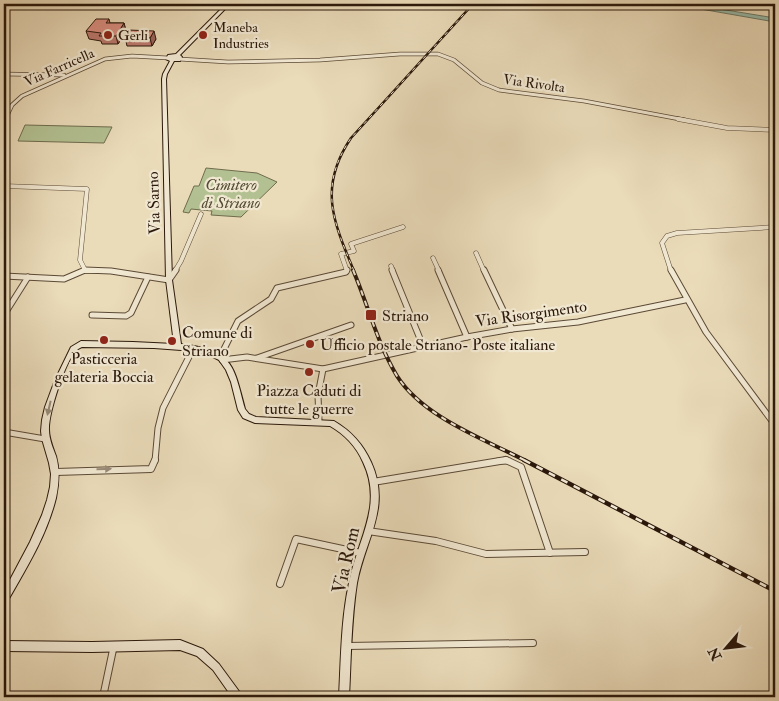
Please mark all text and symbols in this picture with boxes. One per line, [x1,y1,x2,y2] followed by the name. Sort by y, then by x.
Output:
[213,19,269,52] place label: Maneba Industries
[118,27,148,44] place label: Gerli
[102,29,114,41] marker: Gerli
[197,29,209,41] marker: Maneba Industries
[22,44,97,90] street label: Via Farricella
[502,71,566,96] street label: Via Rivolta
[143,171,165,235] street label: Via Sarno
[201,175,261,213] park label: Cimitero di Striano
[474,296,588,332] street label: Via Risorgimento
[382,306,429,326] place label: Striano
[364,308,378,322] marker: Striano
[182,323,252,361] place label: Comune di Striano
[98,334,110,346] marker: Pasticceria gelateria Boccia
[166,335,178,347] marker: Comune di Striano
[320,335,556,356] place label: Ufficio postale Striano- Poste italiane
[304,338,316,350] marker: Ufficio postale Striano- Poste italiane
[54,349,154,387] place label: Pasticceria gelateria Boccia
[303,366,315,378] marker: Piazza Caduti di tutte le guerre
[257,381,361,419] place label: Piazza Caduti di tutte le guerre
[45,401,53,416] one-way arrow
[97,465,113,473] one-way arrow
[327,524,365,596] street label: Via Rom
[702,624,752,674] north arrow
[704,644,726,664] text: N

